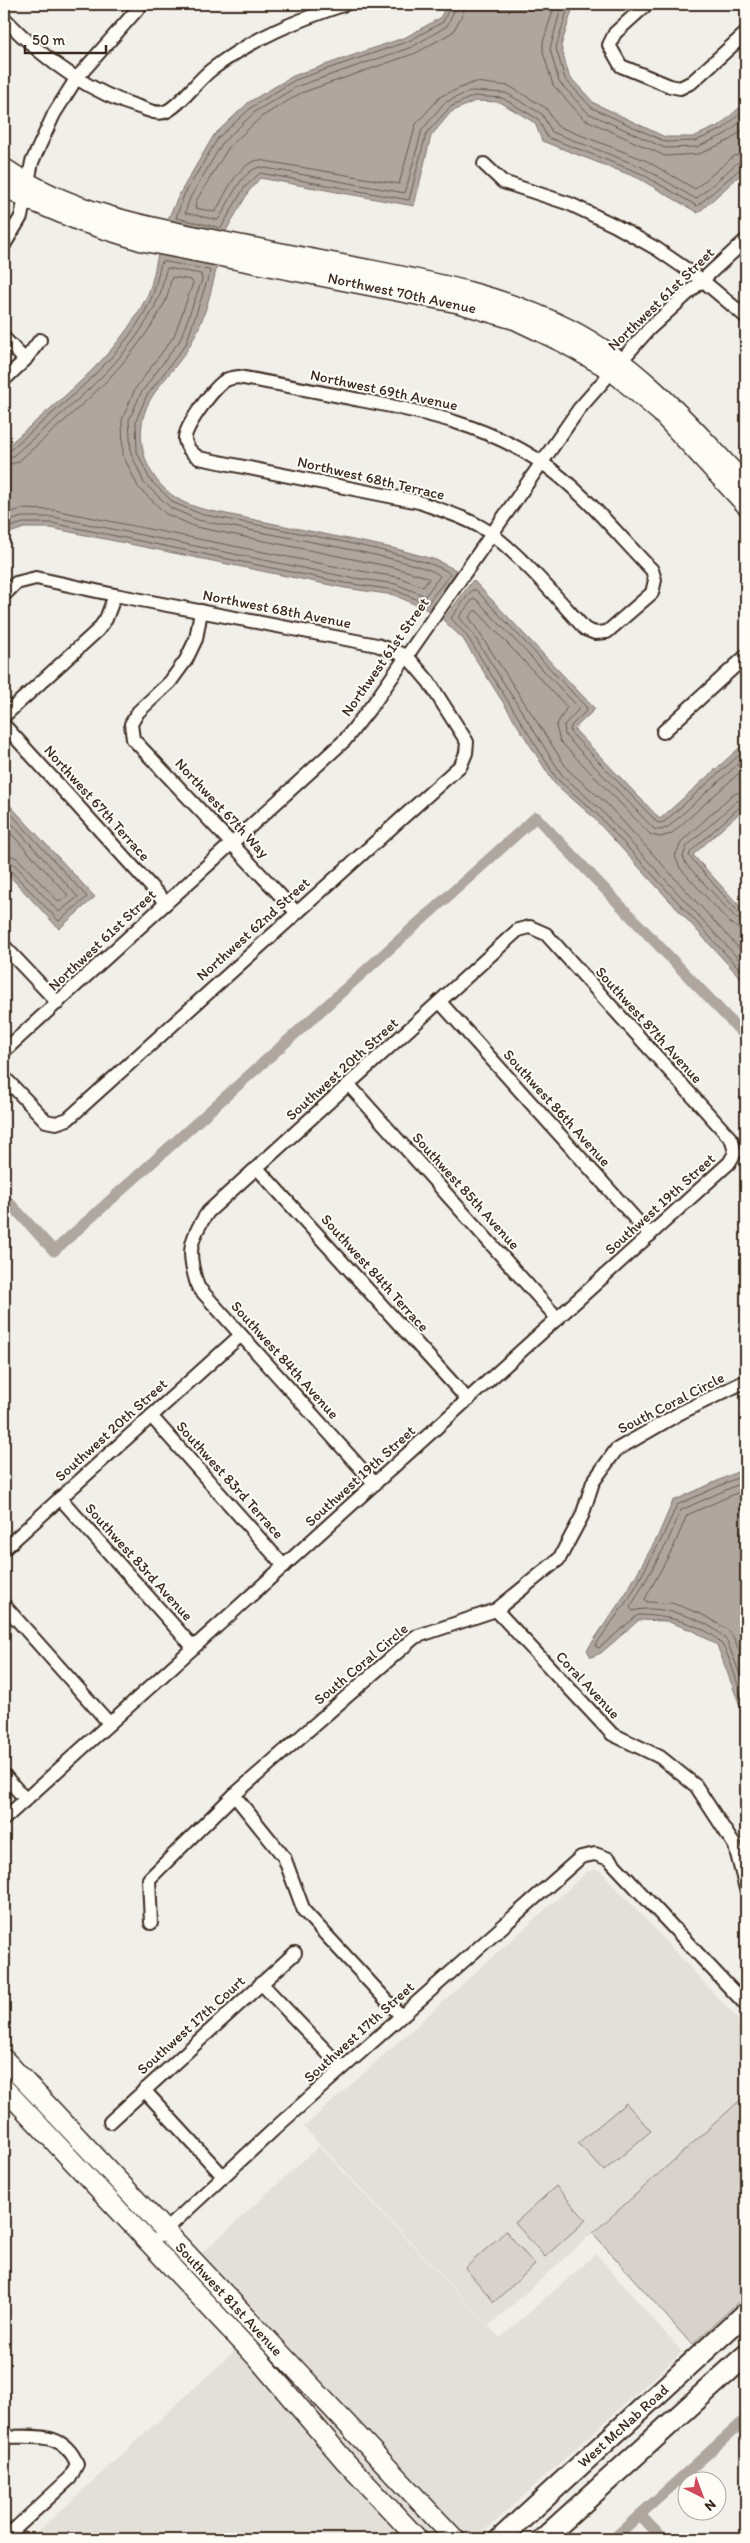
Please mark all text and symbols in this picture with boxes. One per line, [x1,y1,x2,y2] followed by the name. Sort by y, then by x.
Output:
[25,22,106,54] scale bar
[32,31,65,49] text: 50 m
[604,243,718,354] street label: Northwest 61st Street
[326,268,478,318] street label: Northwest 70th Avenue
[309,366,459,414] street label: Northwest 69th Avenue
[296,452,446,504] street label: Northwest 68th Terrace
[201,586,353,632] street label: Northwest 68th Avenue
[337,594,433,720] street label: Northwest 61st Street
[40,741,154,865] street label: Northwest 67th Terrace
[171,754,273,862] street label: Northwest 67th Way
[193,873,314,985] street label: Northwest 62nd Street
[44,885,160,995] street label: Northwest 61st Street
[592,963,706,1087] street label: Southwest 87th Avenue
[282,1014,402,1124] street label: Southwest 20th Street
[500,1046,614,1170] street label: Southwest 86th Avenue
[409,1129,523,1253] street label: Southwest 85th Avenue
[601,1149,719,1258] street label: Southwest 19th Street
[317,1210,433,1336] street label: Southwest 84th Terrace
[227,1297,343,1423] street label: Southwest 84th Avenue
[615,1368,727,1438] street label: South Coral Circle
[51,1375,171,1485] street label: Southwest 20th Street
[172,1417,288,1543] street label: Southwest 83rd Terrace
[301,1421,419,1530] street label: Southwest 19th Street
[81,1499,197,1625] street label: Southwest 83rd Avenue
[310,1619,412,1709] street label: South Coral Circle
[552,1647,624,1723] street label: Coral Avenue
[133,1972,249,2078] street label: Southwest 17th Court
[300,1978,418,2086] street label: Southwest 17th Street
[172,2238,286,2360] street label: Southwest 81st Avenue
[574,2381,672,2471] street label: West McNab Road
[678,2470,728,2520] north arrow
[701,2496,720,2515] text: N

